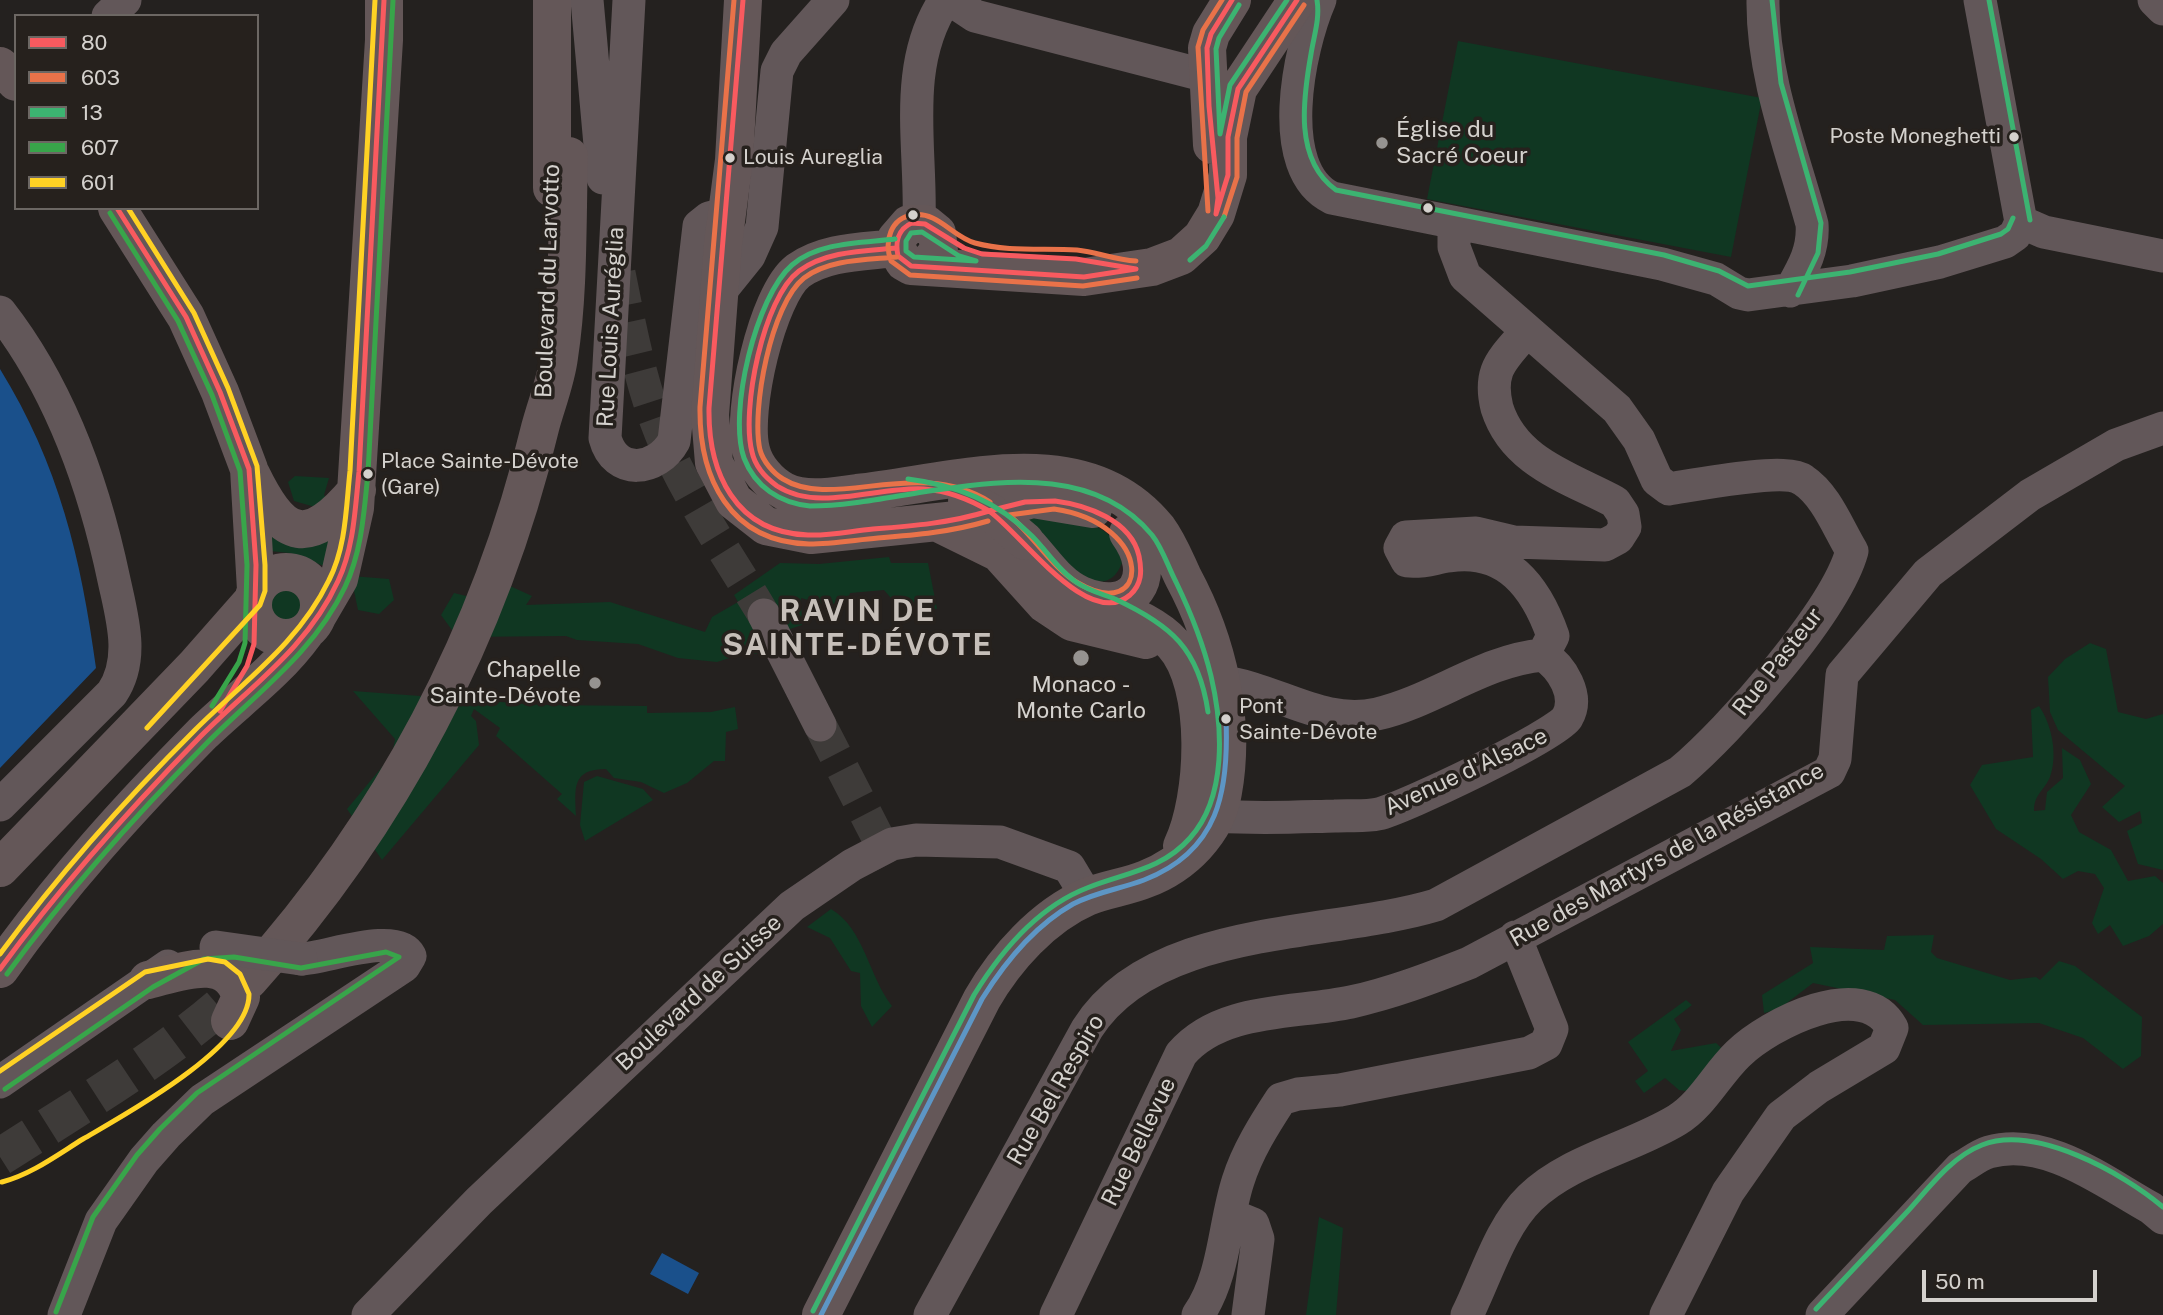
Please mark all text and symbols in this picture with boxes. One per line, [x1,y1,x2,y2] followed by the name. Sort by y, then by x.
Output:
[14,14,259,210] legend
[81,30,107,55] text: 80
[81,65,120,90] text: 603
[81,100,103,125] text: 13
[1396,116,1528,170] place label: Église du Sacré Coeur
[1829,124,2001,150] place label: Poste Moneghetti
[2007,130,2021,144] marker: Poste Moneghetti
[81,135,119,160] text: 607
[1374,135,1390,151] marker: Église du Sacré Coeur
[743,145,883,171] place label: Louis Aureglia
[723,151,737,165] marker: Louis Aureglia
[530,163,566,399] street label: Boulevard du Larvotto
[81,170,115,195] text: 601
[1421,201,1435,215] unlabelled marker
[906,208,920,222] unlabelled marker
[592,226,630,428] street label: Rue Louis Auréglia
[381,449,579,499] place label: Place Sainte-Dévote (Gare)
[361,467,375,481] marker: Place Sainte-Dévote (Gare)
[724,594,992,664] district label: RAVIN DE SAINTE-DÉVOTE
[1727,602,1829,722] street label: Rue Pasteur
[1071,648,1091,668] marker: Monaco - Monte Carlo
[429,656,581,710] place label: Chapelle Sainte-Dévote
[1016,671,1146,725] place label: Monaco - Monte Carlo
[587,675,603,691] marker: Chapelle Sainte-Dévote
[1239,694,1377,744] place label: Pont Sainte-Dévote
[1219,712,1233,726] marker: Pont Sainte-Dévote
[1380,722,1552,822] street label: Avenue d'Alsace
[1505,757,1829,953] street label: Rue des Martyrs de la Résistance
[610,909,788,1077] street label: Boulevard de Suisse
[1002,1010,1110,1170] street label: Rue Bel Respiro
[1096,1073,1182,1211] street label: Rue Bellevue
[1925,1256,2100,1300] scale bar
[1935,1269,1985,1294] text: 50 m

